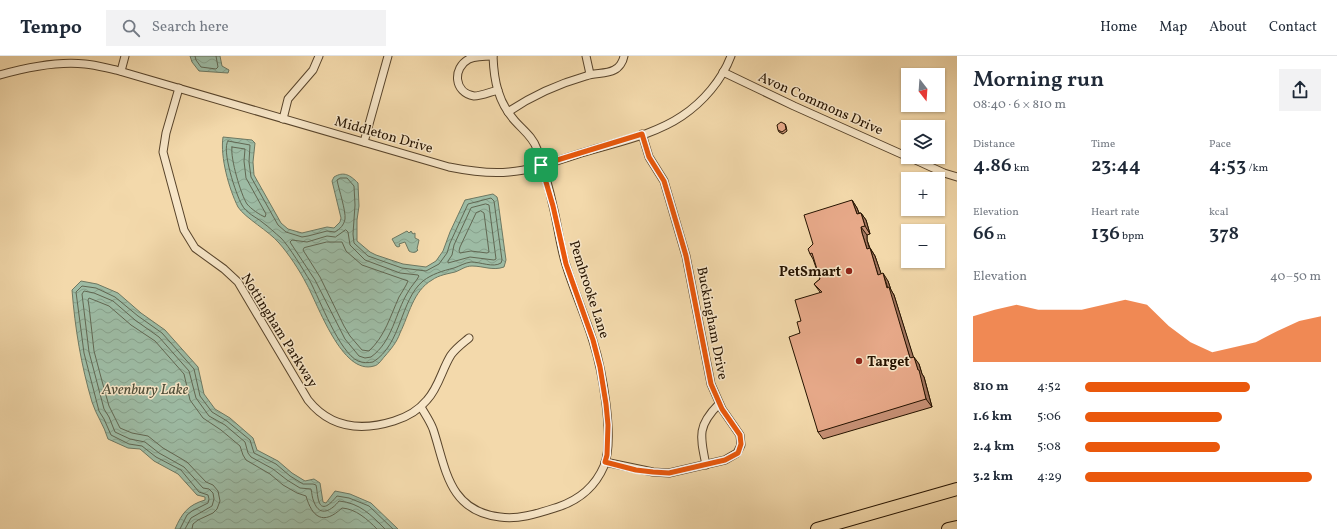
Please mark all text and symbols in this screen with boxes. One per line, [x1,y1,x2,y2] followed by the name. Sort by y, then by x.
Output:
[106,10,386,46] search box
[20,15,82,41] text: Tempo
[120,17,142,39] icon: search
[152,17,229,38] text: Search here
[1100,18,1137,37] text: Home
[1159,18,1187,37] text: Map
[1209,18,1247,37] text: About
[1269,18,1317,37] text: Contact
[973,65,1104,96] text: Morning run
[755,68,886,141] street label: Avon Commons Drive
[901,68,945,112] north arrow
[901,68,945,268] map controls
[1279,69,1321,111] button: share
[973,96,1066,114] text: 08:40 · 6 × 810 m
[332,112,435,159] street label: Middleton Drive
[901,120,945,164] button: layers
[973,137,1015,152] text: Distance
[1091,137,1115,152] text: Time
[1209,137,1231,152] text: Pace
[524,148,558,182] pin
[973,152,1012,180] text: 4.86
[1091,152,1141,180] text: 23:44
[1209,152,1246,180] text: 4:53
[530,154,552,176] icon: arrive
[1012,161,1030,176] text: km
[1246,161,1268,176] text: /km
[901,172,945,216] button: +
[973,205,1019,220] text: Elevation
[1091,205,1140,220] text: Heart rate
[1209,205,1229,220] text: kcal
[973,220,994,248] text: 66
[1091,220,1120,248] text: 136
[1209,220,1239,248] text: 378
[901,224,945,268] button: −
[994,229,1006,244] text: m
[1120,229,1144,244] text: bpm
[564,238,613,341] street label: Pembrooke Lane
[779,263,841,282] place label: PetSmart
[691,265,732,382] street label: Buckingham Drive
[844,266,854,276] marker: PetSmart
[973,268,1027,286] text: Elevation
[1270,268,1321,286] text: 40–50 m
[236,270,322,392] street label: Nottingham Parkway
[867,353,910,372] place label: Target
[854,356,864,366] marker: Target
[973,378,1009,396] text: 810 m
[1037,378,1061,396] text: 4:52
[101,380,189,401] water label: Avenbury Lake
[973,408,1012,426] text: 1.6 km
[1037,408,1061,426] text: 5:06
[973,438,1014,456] text: 2.4 km
[1037,438,1061,456] text: 5:08
[973,468,1013,486] text: 3.2 km
[1037,468,1061,486] text: 4:29

